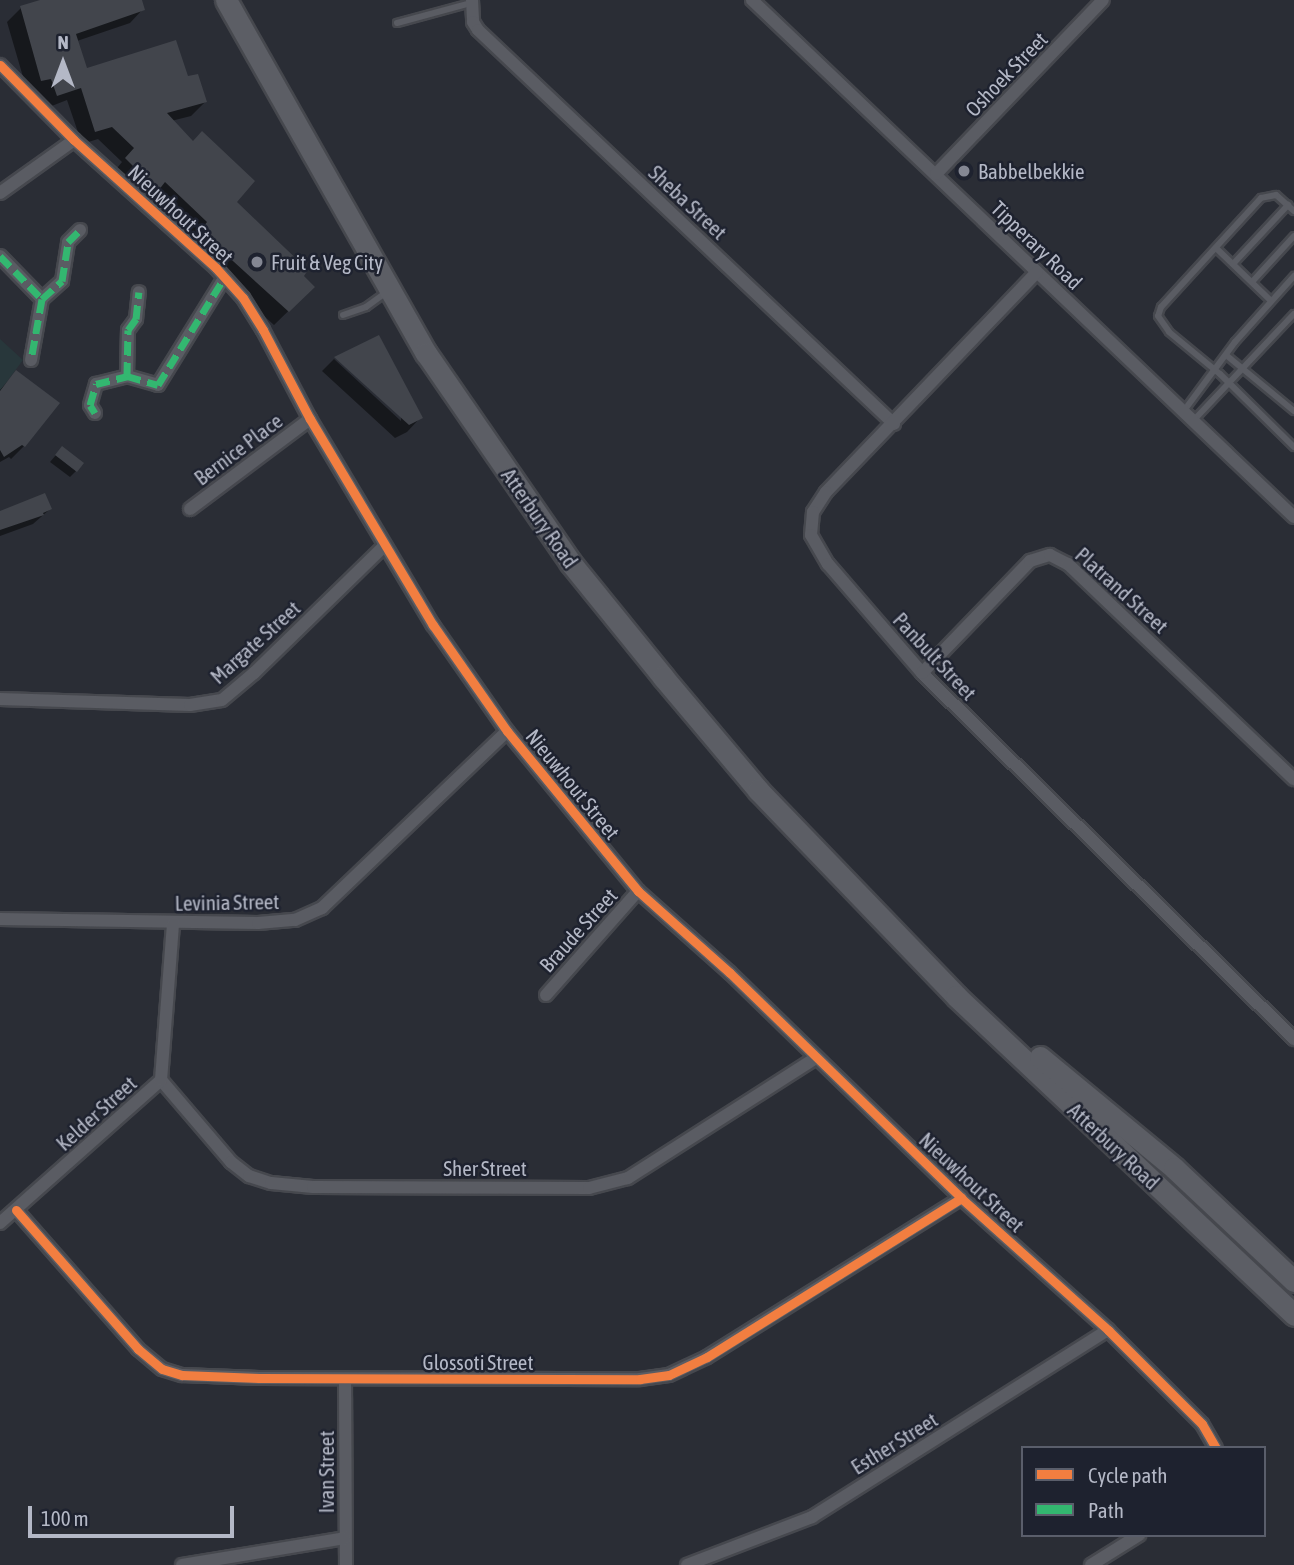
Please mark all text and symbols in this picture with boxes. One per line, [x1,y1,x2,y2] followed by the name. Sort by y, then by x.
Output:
[960,27,1052,121] street label: Oshoek Street
[28,28,98,98] north arrow
[57,31,69,53] text: N
[978,158,1084,184] place label: Babbelbekkie
[123,159,239,269] street label: Nieuwhout Street
[644,160,732,244] street label: Sheba Street
[956,163,972,179] marker: Babbelbekkie
[986,195,1088,295] street label: Tipperary Road
[271,249,383,275] place label: Fruit & Veg City
[249,254,265,270] marker: Fruit & Veg City
[189,408,287,490] street label: Bernice Place
[496,463,584,573] street label: Atterbury Road
[1070,542,1174,638] street label: Platrand Street
[205,595,305,689] street label: Margate Street
[888,607,982,705] street label: Panbult Street
[521,724,625,844] street label: Nieuwhout Street
[534,883,622,977] street label: Braude Street
[174,888,280,916] street label: Levinia Street
[51,1070,141,1156] street label: Kelder Street
[1063,1097,1165,1195] street label: Atterbury Road
[914,1127,1030,1237] street label: Nieuwhout Street
[443,1155,527,1181] street label: Sher Street
[423,1349,533,1375] street label: Glossoti Street
[846,1407,942,1479] street label: Esther Street
[313,1431,339,1513] street label: Ivan Street
[1021,1446,1266,1537] legend
[1088,1463,1167,1487] text: Cycle path
[32,1492,238,1536] scale bar
[1088,1498,1124,1522] text: Path
[41,1506,89,1530] text: 100 m

